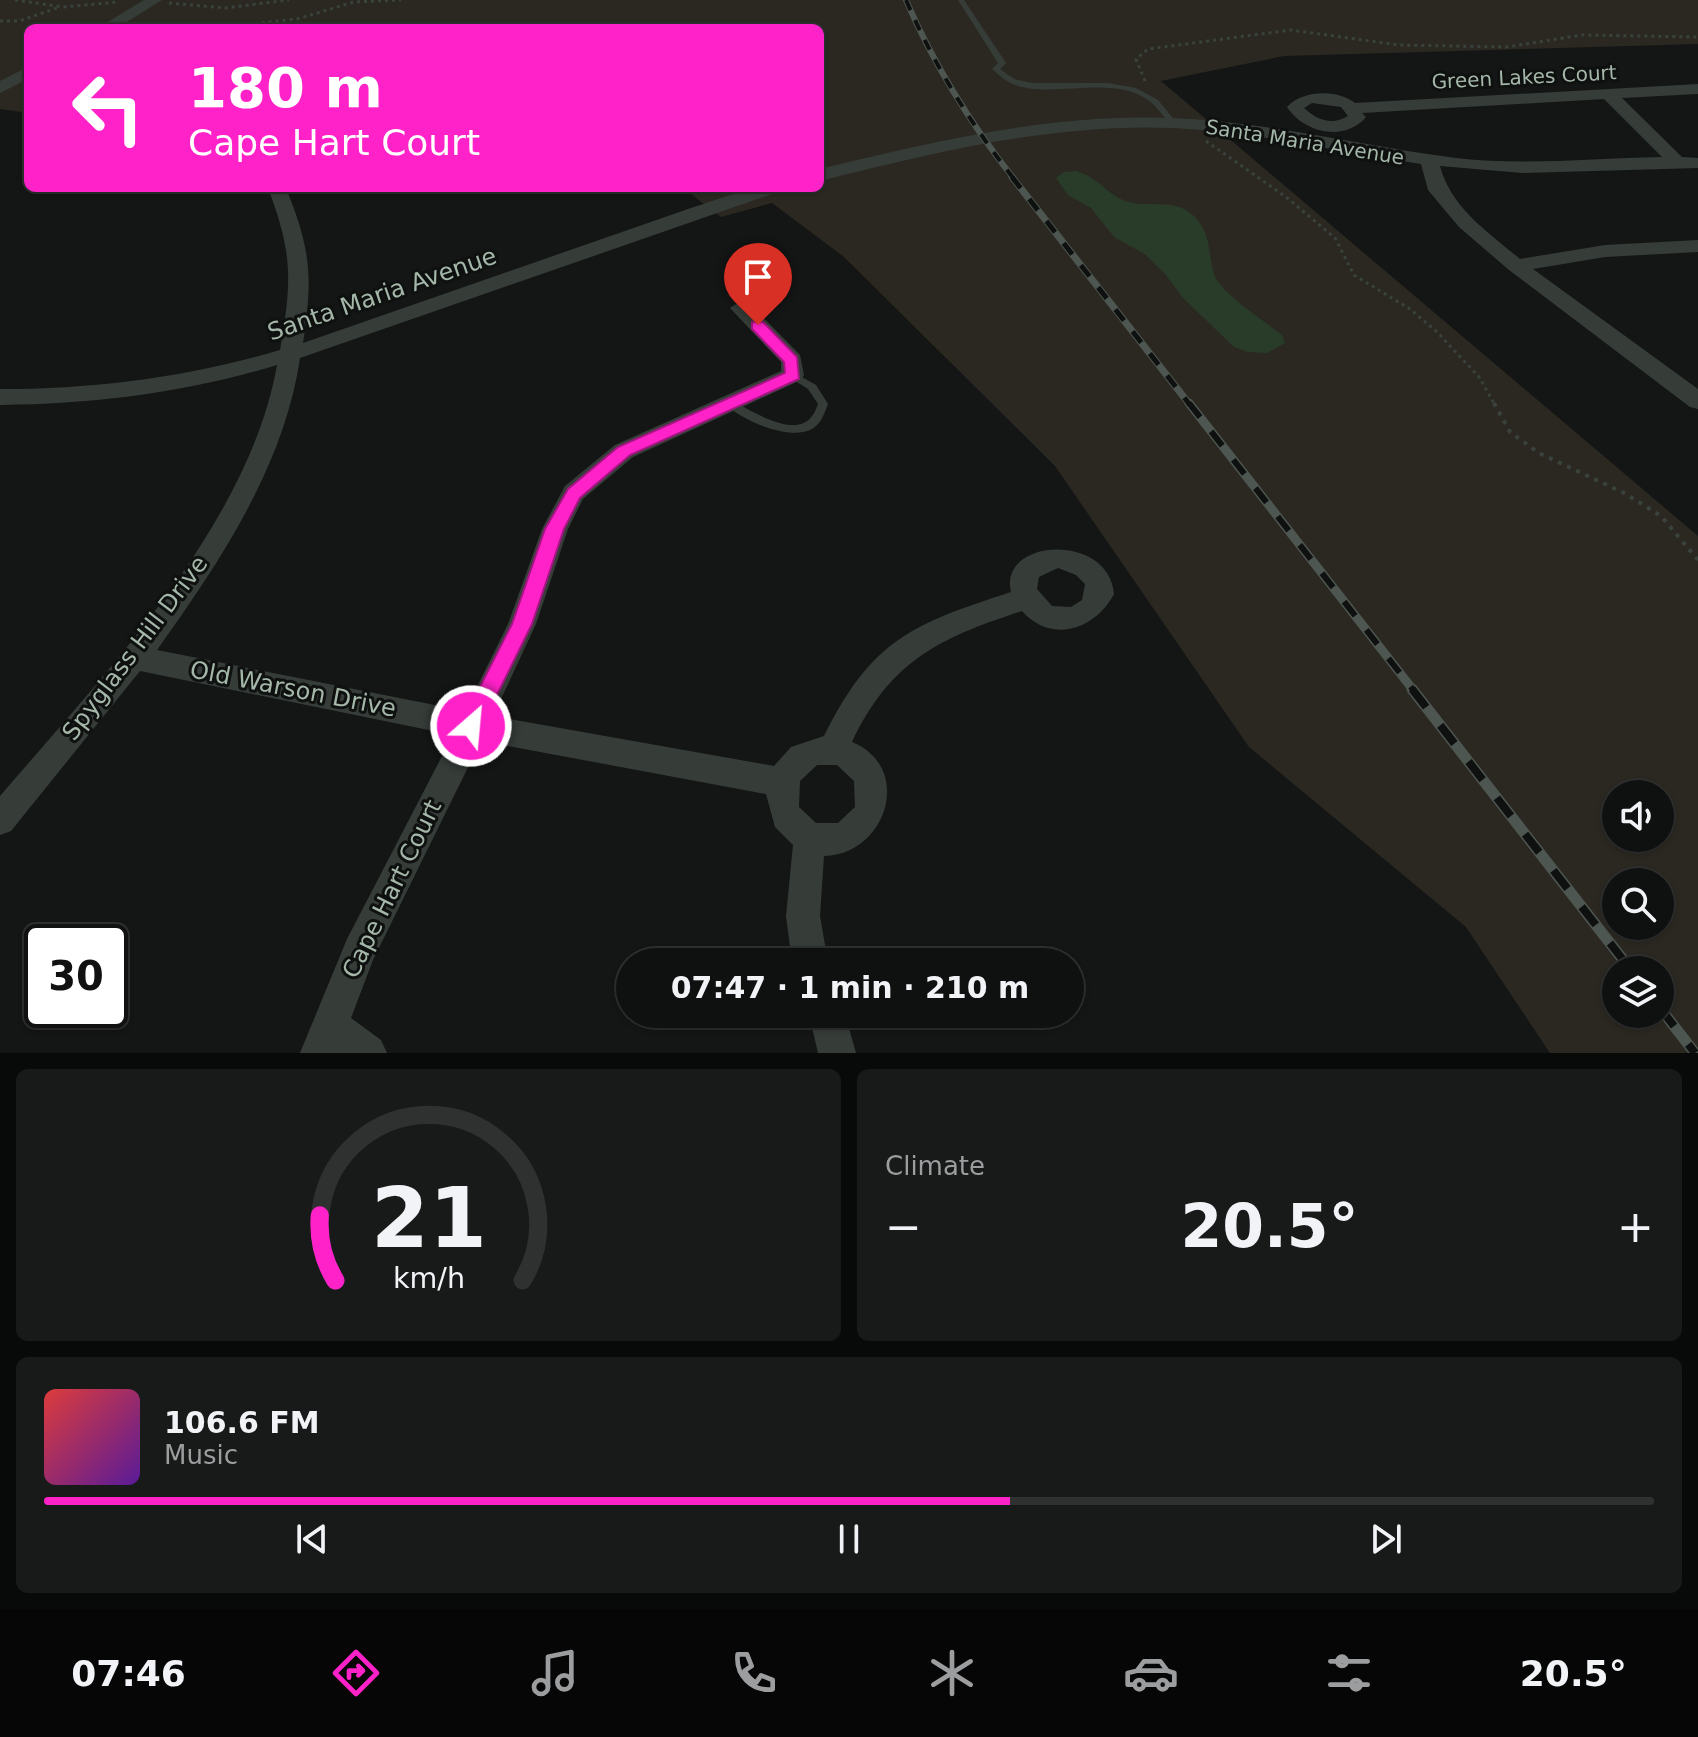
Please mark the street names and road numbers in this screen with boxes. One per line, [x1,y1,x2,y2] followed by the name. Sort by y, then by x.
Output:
[1431,60,1617,94] street label: Green Lakes Court
[1204,114,1406,170] street label: Santa Maria Avenue
[264,242,500,346] street label: Santa Maria Avenue
[57,550,213,746] street label: Spyglass Hill Drive
[188,655,398,723] street label: Old Warson Drive
[337,795,447,983] street label: Cape Hart Court

